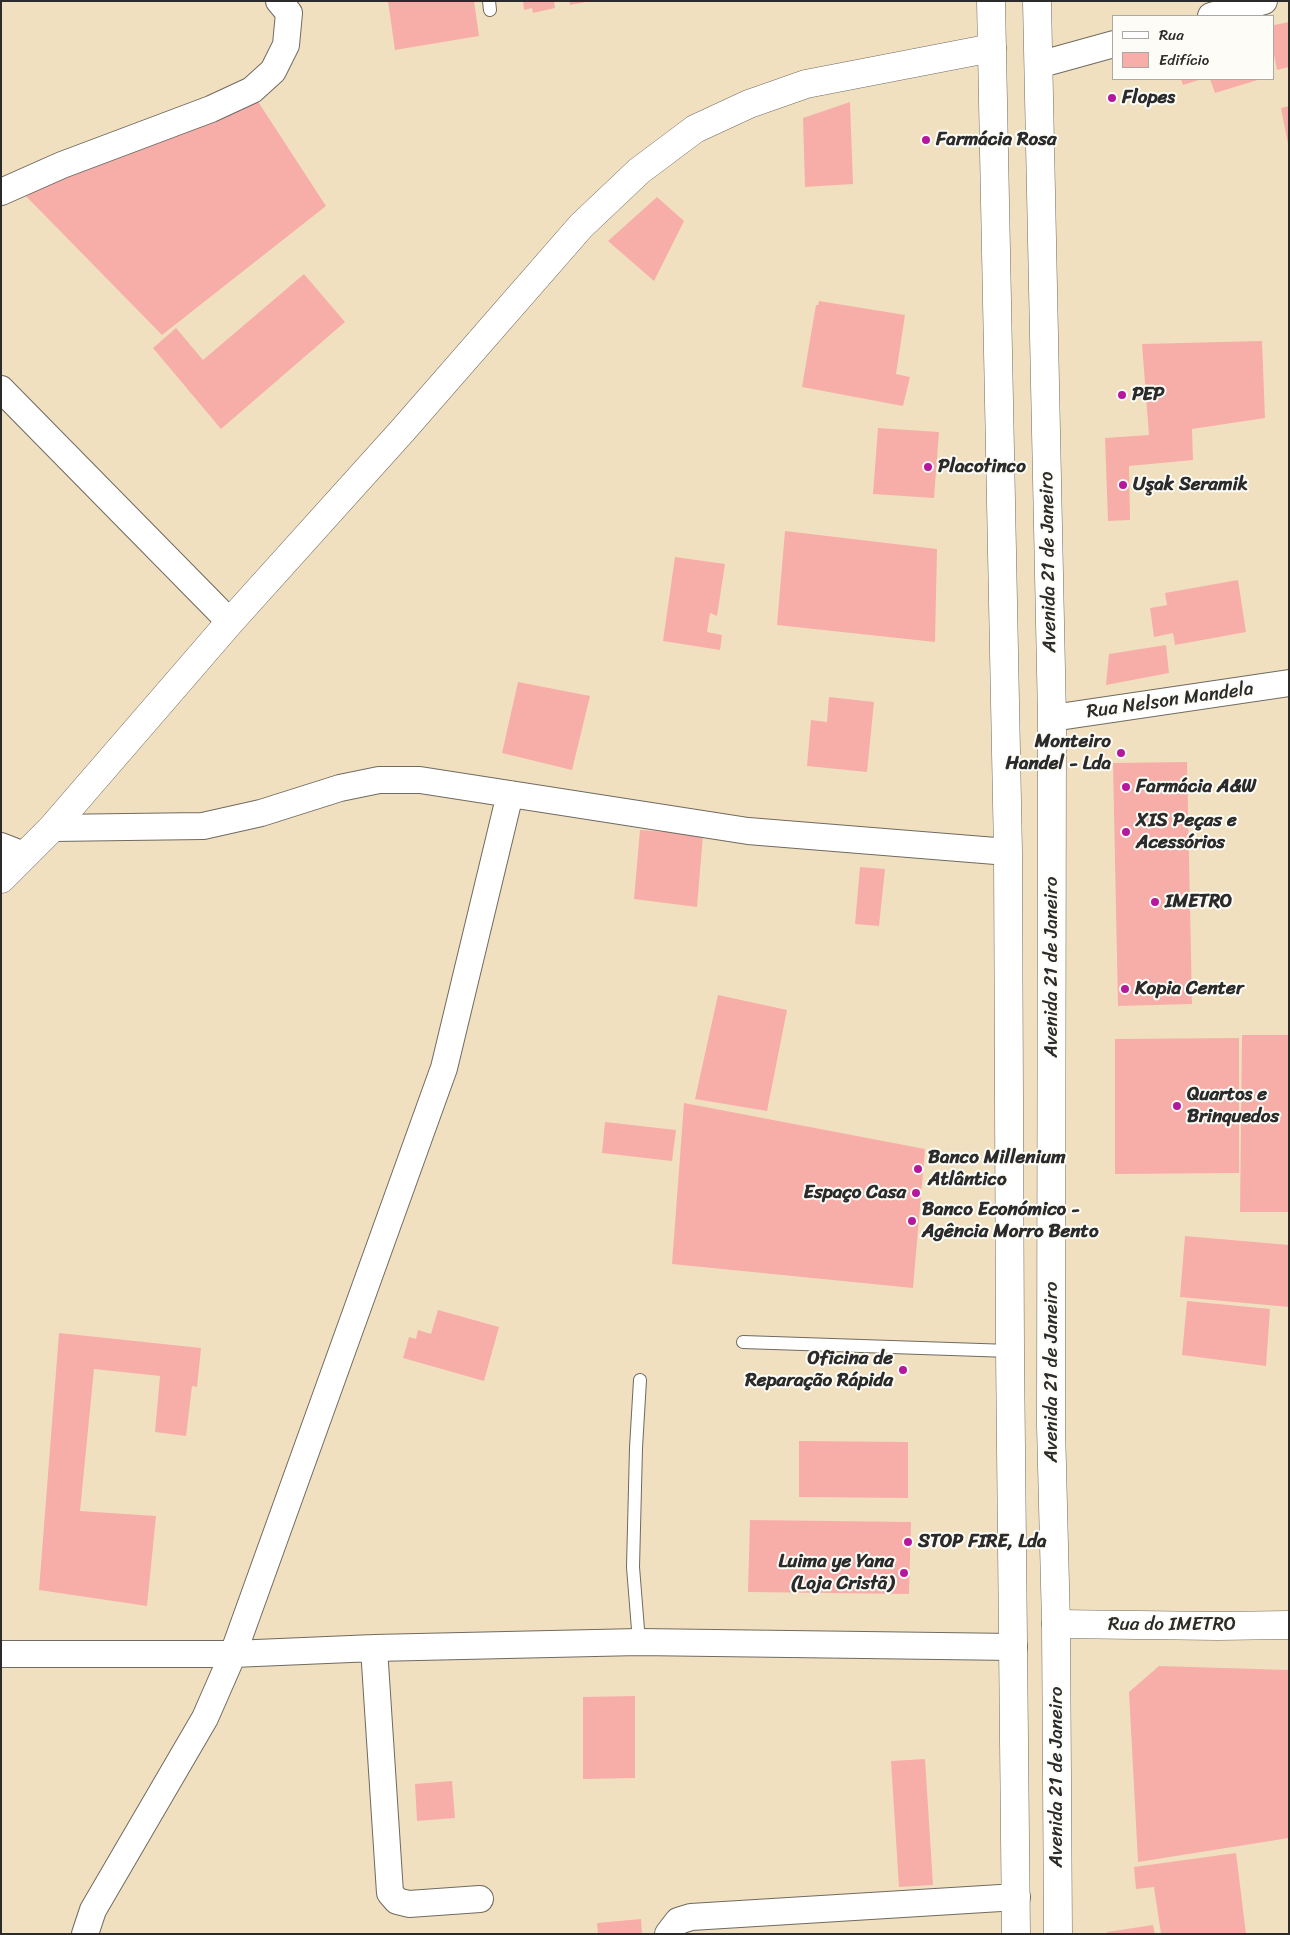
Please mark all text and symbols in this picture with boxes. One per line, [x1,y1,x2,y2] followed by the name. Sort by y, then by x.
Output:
[1112,15,1275,80] legend
[1159,22,1184,48] text: Rua
[1159,47,1209,73] text: Edifício
[1122,87,1175,109] place label: Flopes
[1106,92,1118,104] marker: Flopes
[936,129,1056,151] place label: Farmácia Rosa
[920,134,932,146] marker: Farmácia Rosa
[1132,384,1164,406] place label: PEP
[1116,389,1128,401] marker: PEP
[938,456,1026,478] place label: Placotinco
[922,461,934,473] marker: Placotinco
[1036,471,1062,653] street label: Avenida 21 de Janeiro
[1133,474,1248,496] place label: Uşak Seramik
[1117,479,1129,491] marker: Uşak Seramik
[1085,678,1255,724] street label: Rua Nelson Mandela
[1006,731,1111,775] place label: Monteiro Handel - Lda
[1115,747,1127,759] marker: Monteiro Handel - Lda
[1136,776,1256,798] place label: Farmácia A&W
[1120,781,1132,793] marker: Farmácia A&W
[1136,810,1237,854] place label: XIS Peças e Acessórios
[1120,826,1132,838] marker: XIS Peças e Acessórios
[1041,877,1063,1057] street label: Avenida 21 de Janeiro
[1165,891,1232,913] place label: IMETRO
[1149,896,1161,908] marker: IMETRO
[1135,978,1244,1000] place label: Kopia Center
[1119,983,1131,995] marker: Kopia Center
[1187,1084,1279,1128] place label: Quartos e Brinquedos
[1171,1100,1183,1112] marker: Quartos e Brinquedos
[928,1147,1066,1191] place label: Banco Millenium Atlântico
[912,1163,924,1175] marker: Banco Millenium Atlântico
[803,1182,906,1204] place label: Espaço Casa
[910,1187,922,1199] marker: Espaço Casa
[922,1199,1099,1243] place label: Banco Económico - Agência Morro Bento
[906,1215,918,1227] marker: Banco Económico - Agência Morro Bento
[1041,1282,1063,1462] street label: Avenida 21 de Janeiro
[745,1348,893,1392] place label: Oficina de Reparação Rápida
[897,1364,909,1376] marker: Oficina de Reparação Rápida
[918,1531,1046,1553] place label: STOP FIRE, Lda
[902,1536,914,1548] marker: STOP FIRE, Lda
[778,1551,894,1595] place label: Luima ye Yana (Loja Cristã)
[898,1567,910,1579] marker: Luima ye Yana (Loja Cristã)
[1108,1614,1236,1636] street label: Rua do IMETRO
[1046,1687,1068,1867] street label: Avenida 21 de Janeiro

